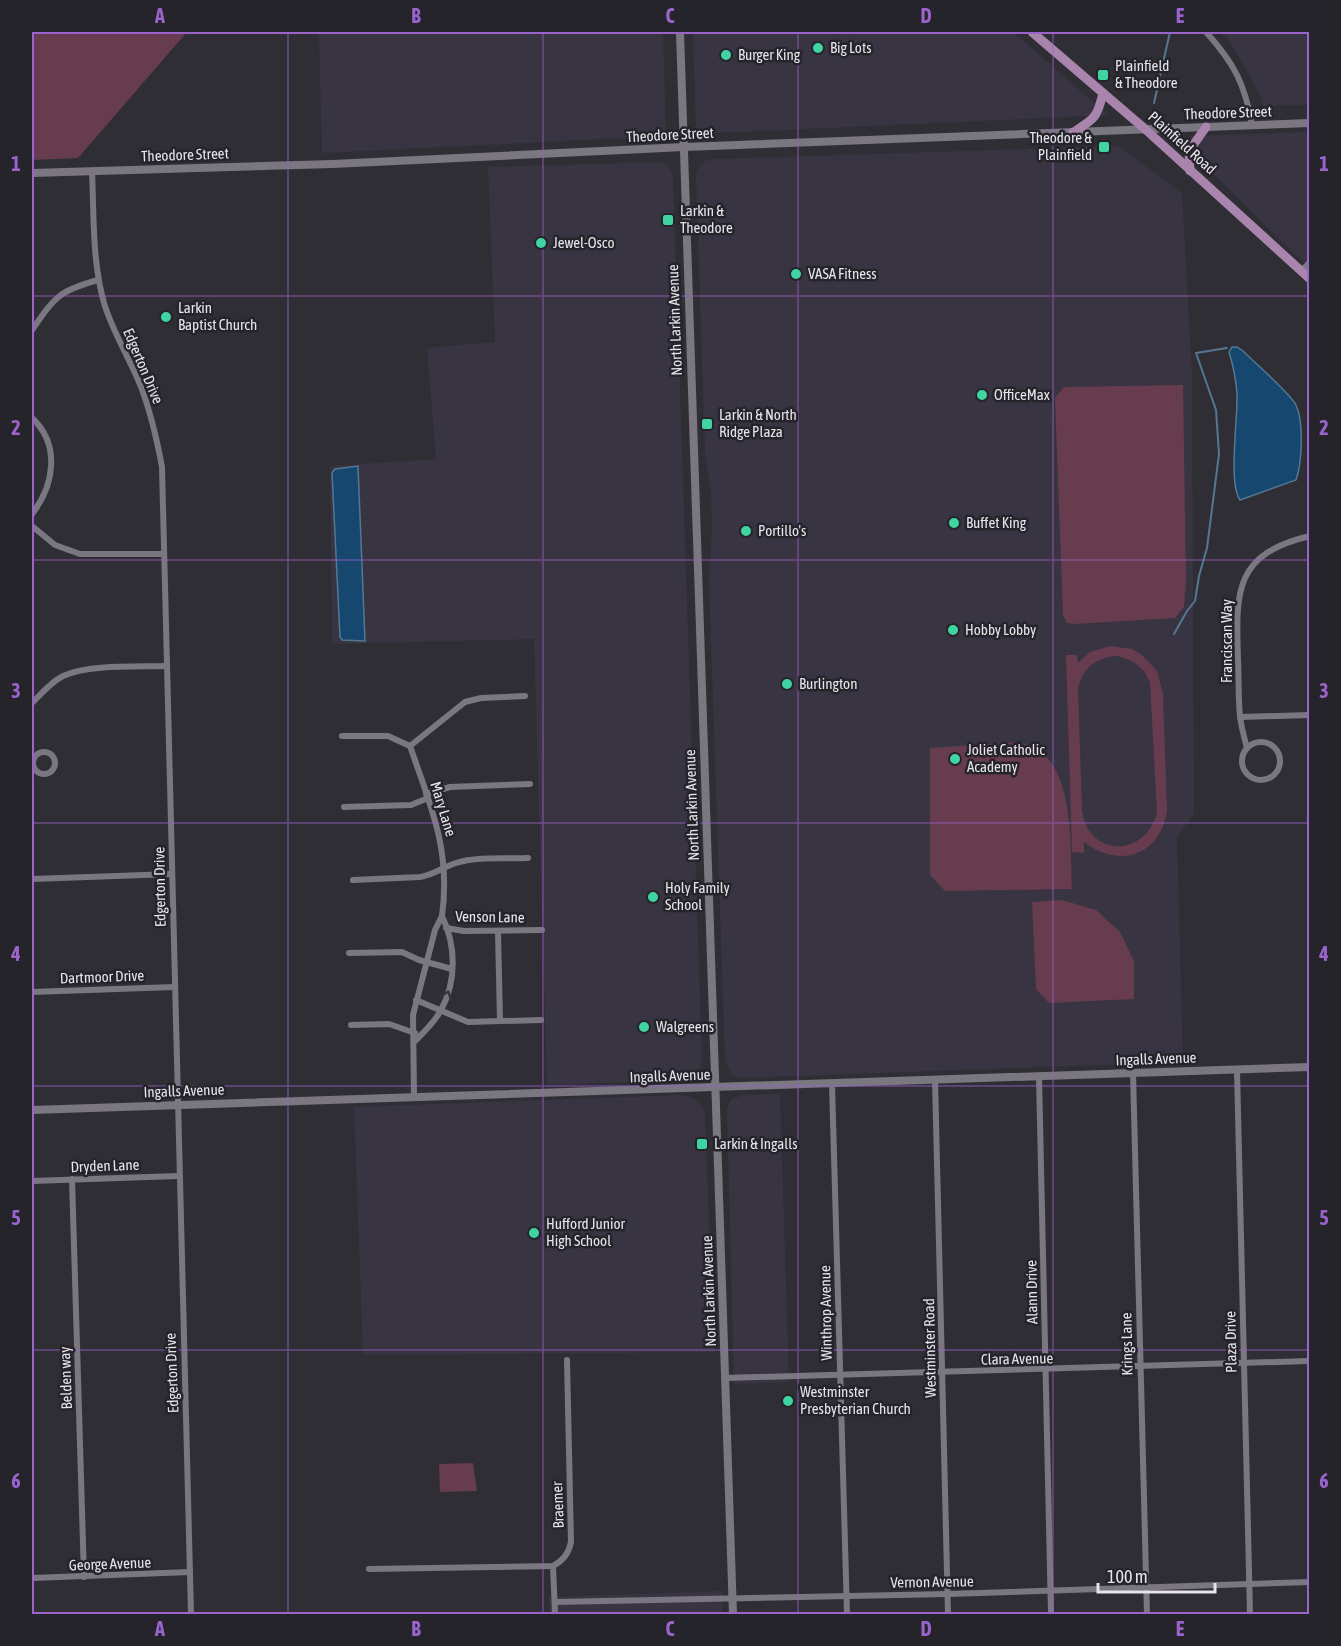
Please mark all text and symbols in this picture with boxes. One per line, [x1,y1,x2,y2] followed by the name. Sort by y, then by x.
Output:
[154,4,165,27] text: A
[411,4,421,27] text: B
[666,4,675,27] text: C
[920,4,932,27] text: D
[1176,4,1185,27] text: E
[830,39,872,56] place label: Big Lots
[811,41,825,55] marker: Big Lots
[738,46,801,63] place label: Burger King
[719,48,733,62] marker: Burger King
[1115,57,1178,91] place label: Plainfield & Theodore
[1096,68,1110,82] marker: Plainfield & Theodore
[1184,102,1272,123] street label: Theodore Street
[1145,108,1220,177] street label: Plainfield Road
[626,124,714,145] street label: Theodore Street
[1029,129,1092,163] place label: Theodore & Plainfield
[1097,140,1111,154] marker: Theodore & Plainfield
[141,144,229,165] street label: Theodore Street
[11,152,21,175] text: 1
[1319,152,1329,175] text: 1
[680,202,733,236] place label: Larkin & Theodore
[661,213,675,227] marker: Larkin & Theodore
[553,234,614,251] place label: Jewel-Osco
[534,236,548,250] marker: Jewel-Osco
[664,264,685,376] street label: North Larkin Avenue
[808,265,877,282] place label: VASA Fitness
[789,267,803,281] marker: VASA Fitness
[178,299,257,333] place label: Larkin Baptist Church
[159,310,173,324] marker: Larkin Baptist Church
[120,325,167,406] street label: Edgerton Drive
[994,386,1050,403] place label: OfficeMax
[975,388,989,402] marker: OfficeMax
[719,406,797,440] place label: Larkin & North Ridge Plaza
[11,416,21,439] text: 2
[1319,416,1329,439] text: 2
[700,417,714,431] marker: Larkin & North Ridge Plaza
[966,514,1027,531] place label: Buffet King
[947,516,961,530] marker: Buffet King
[758,522,806,539] place label: Portillo's
[739,524,753,538] marker: Portillo's
[1218,599,1235,683] street label: Franciscan Way
[965,621,1036,638] place label: Hobby Lobby
[946,623,960,637] marker: Hobby Lobby
[799,675,857,692] place label: Burlington
[780,677,794,691] marker: Burlington
[11,679,21,702] text: 3
[1319,679,1329,702] text: 3
[967,741,1045,775] place label: Joliet Catholic Academy
[681,749,702,861] street label: North Larkin Avenue
[948,752,962,766] marker: Joliet Catholic Academy
[427,779,460,839] street label: Mary Lane
[150,846,169,927] street label: Edgerton Drive
[665,879,730,913] place label: Holy Family School
[646,890,660,904] marker: Holy Family School
[455,907,525,926] street label: Venson Lane
[10,942,21,965] text: 4
[1318,942,1329,965] text: 4
[59,967,145,986] street label: Dartmoor Drive
[440,990,453,1001] one-way arrow
[656,1018,714,1035] place label: Walgreens
[637,1020,651,1034] marker: Walgreens
[1115,1049,1197,1068] street label: Ingalls Avenue
[629,1066,711,1085] street label: Ingalls Avenue
[143,1081,225,1100] street label: Ingalls Avenue
[714,1135,797,1152] place label: Larkin & Ingalls
[695,1137,709,1151] marker: Larkin & Ingalls
[70,1156,140,1175] street label: Dryden Lane
[11,1206,21,1229] text: 5
[1319,1206,1329,1229] text: 5
[546,1215,626,1249] place label: Hufford Junior High School
[527,1226,541,1240] marker: Hufford Junior High School
[698,1235,719,1347] street label: North Larkin Avenue
[1022,1260,1041,1324] street label: Alann Drive
[816,1265,835,1361] street label: Winthrop Avenue
[920,1298,939,1398] street label: Westminster Road
[1221,1311,1240,1373] street label: Plaza Drive
[1117,1312,1136,1376] street label: Krings Lane
[162,1332,181,1413] street label: Edgerton Drive
[56,1346,75,1410] street label: Belden way
[981,1349,1054,1368] street label: Clara Avenue
[800,1383,911,1417] place label: Westminster Presbyterian Church
[781,1394,795,1408] marker: Westminster Presbyterian Church
[11,1469,21,1492] text: 6
[1319,1469,1329,1492] text: 6
[548,1481,567,1529] street label: Braemer
[69,1554,152,1573] street label: George Avenue
[1098,1556,1215,1594] scale bar
[1107,1566,1148,1587] text: 100 m
[890,1572,974,1591] street label: Vernon Avenue
[154,1617,165,1640] text: A
[411,1617,421,1640] text: B
[666,1617,675,1640] text: C
[920,1617,932,1640] text: D
[1176,1617,1185,1640] text: E

